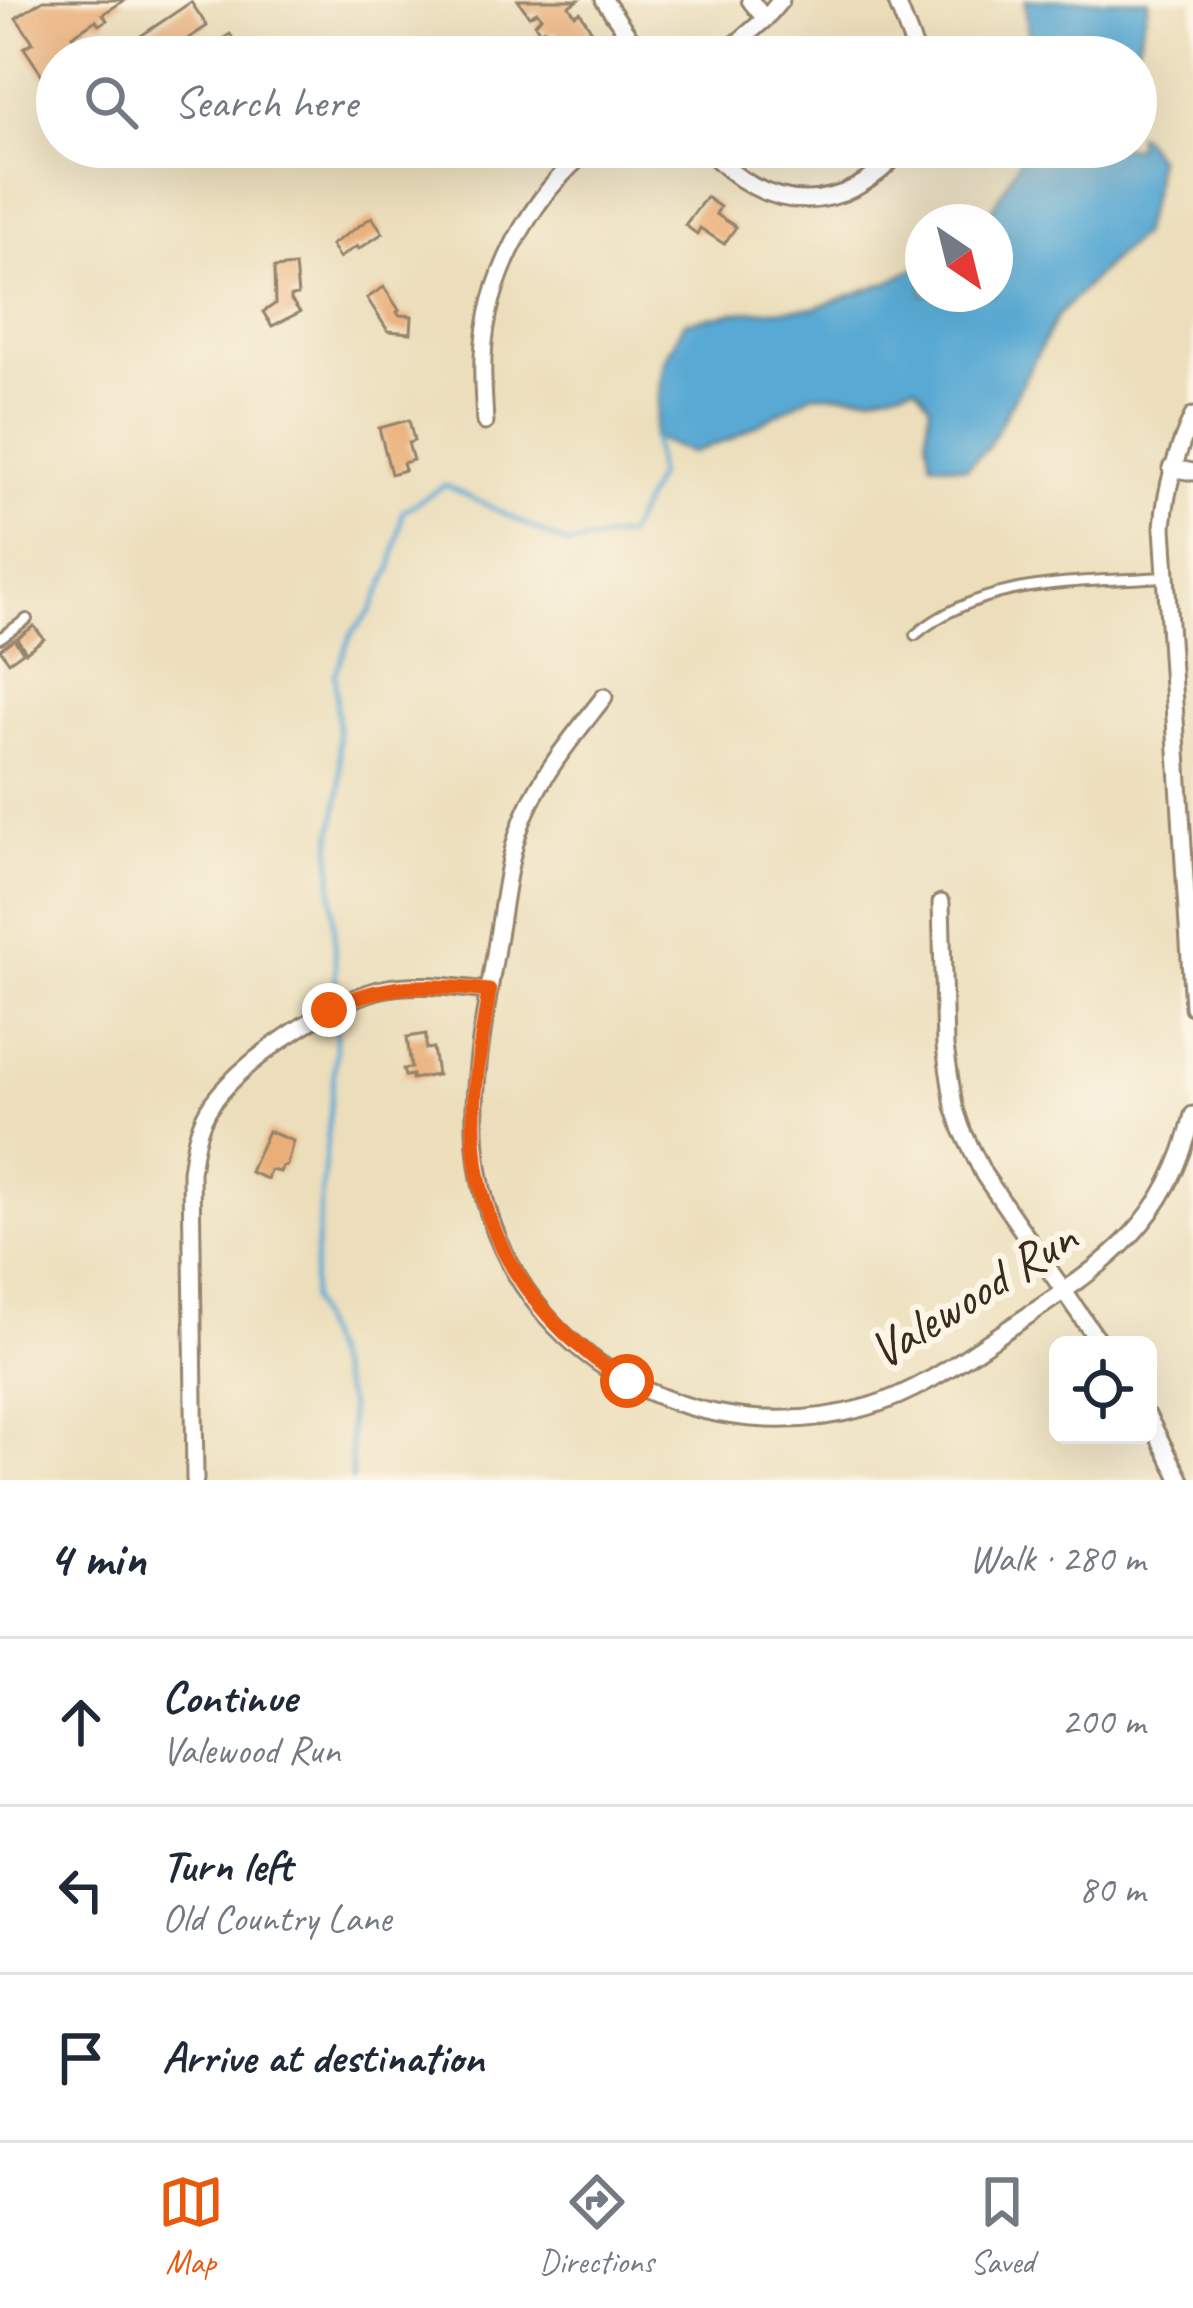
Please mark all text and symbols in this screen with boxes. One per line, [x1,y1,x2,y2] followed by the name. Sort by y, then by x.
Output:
[36,36,1157,168] search box
[78,69,144,135] icon: search
[174,74,357,131] text: Search here
[905,204,1013,312] north arrow
[302,983,356,1037] route end
[857,1204,1090,1383] street label: Valewood Run
[1049,1336,1157,1444] map controls
[1049,1336,1157,1444] button: locate
[600,1354,654,1408] route start
[48,1526,146,1590] text: 4 min
[969,1534,1145,1583] text: Walk · 280 m
[162,1669,296,1726] text: Continue
[48,1689,114,1755] icon: ahead
[1061,1697,1145,1746] text: 200 m
[162,1726,340,1775] text: Valewood Run
[162,1837,292,1894] text: Turn left
[48,1857,114,1923] icon: left
[1079,1865,1145,1914] text: 80 m
[162,1894,391,1943] text: Old Country Lane
[48,2025,114,2091] icon: arrive
[162,2029,484,2086] text: Arrive at destination
[158,2169,224,2283] tab: Map
[539,2169,654,2283] tab: Directions
[969,2169,1035,2283] tab: Saved

